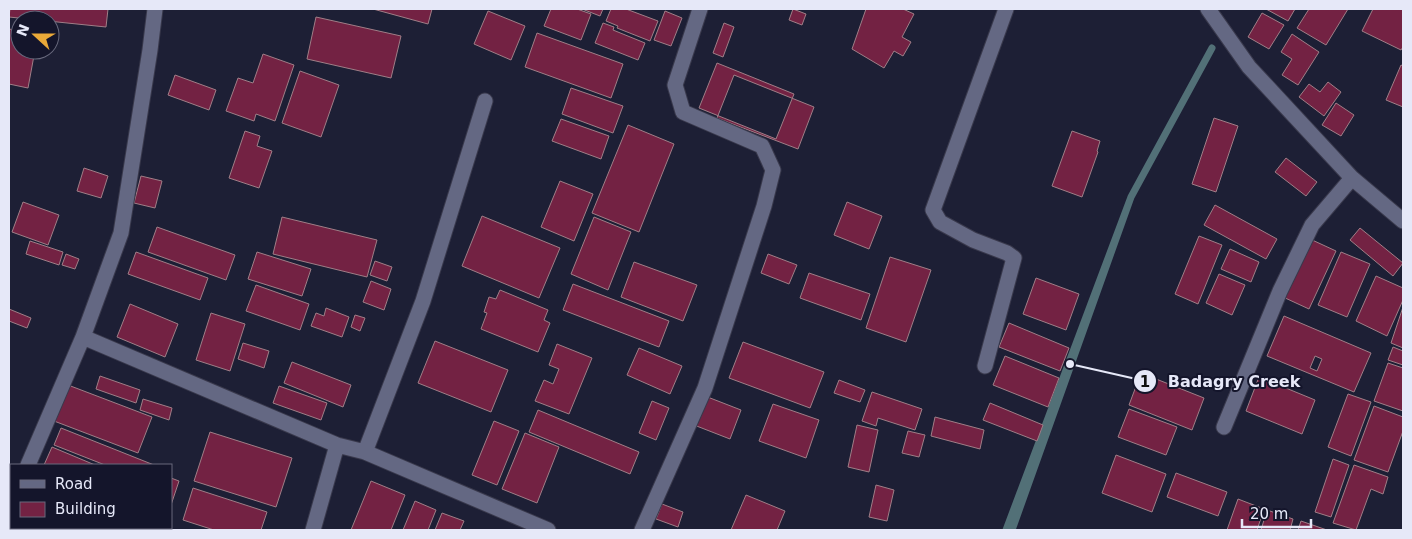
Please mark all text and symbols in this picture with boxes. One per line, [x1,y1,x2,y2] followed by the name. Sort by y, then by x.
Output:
[10,10,60,60] north arrow
[13,22,32,39] text: N
[1133,366,1311,397] callout: Badagry Creek
[1168,372,1301,391] text: Badagry Creek
[1140,373,1150,391] text: 1
[10,464,172,529] legend
[55,475,93,493] text: Road
[1242,496,1311,528] scale bar
[55,500,116,518] text: Building
[1250,505,1288,523] text: 20 m

